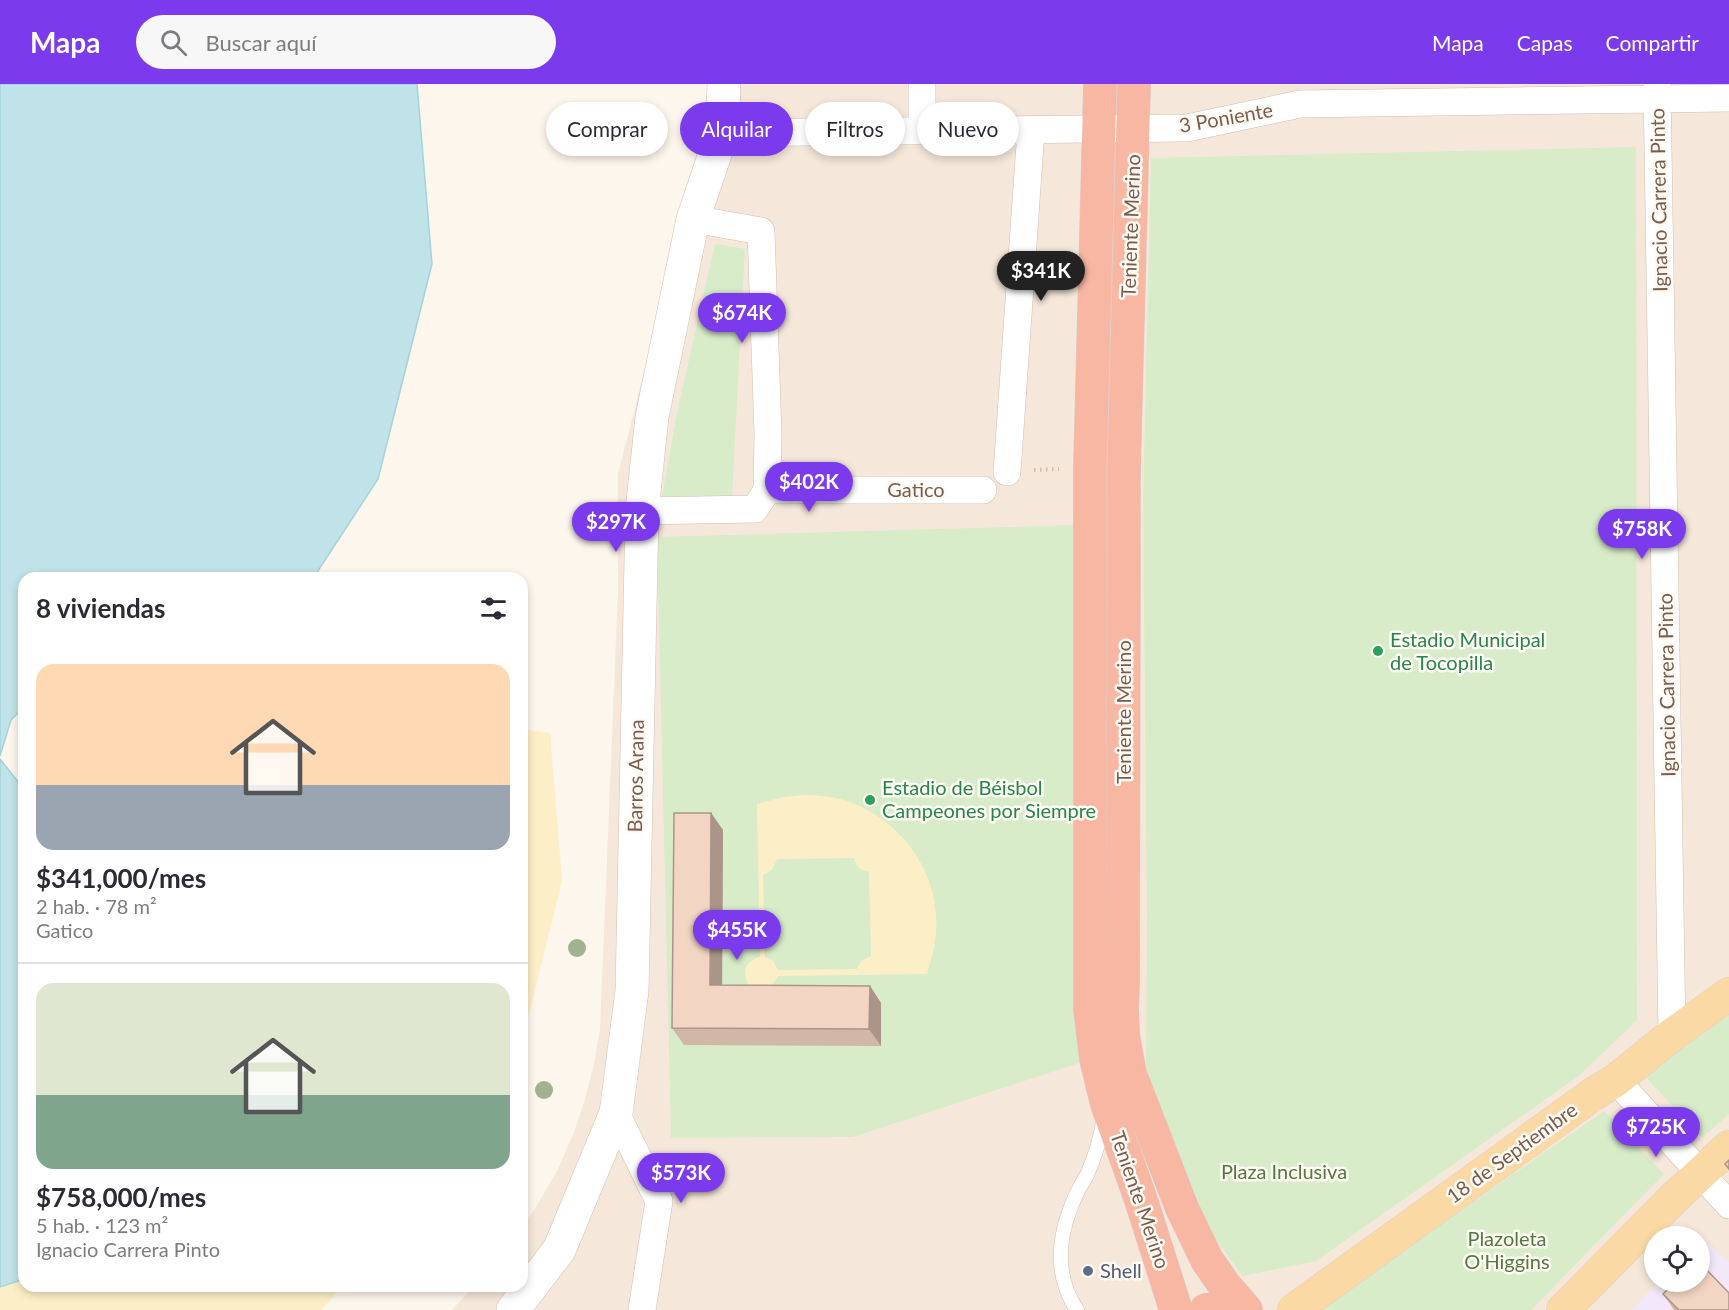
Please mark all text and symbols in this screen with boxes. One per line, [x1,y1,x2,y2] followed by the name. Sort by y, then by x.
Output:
[136,15,556,69] search box
[30,25,100,59] text: Mapa
[157,26,190,59] icon: search
[205,29,317,56] text: Buscar aquí
[1432,30,1484,55] text: Mapa
[1517,30,1573,55] text: Capas
[1606,30,1699,55] text: Compartir
[1177,97,1275,137] street label: 3 Poniente
[546,102,668,156] chip: Comprar
[680,102,793,156] chip: Alquilar
[805,102,905,156] chip: Filtros
[917,102,1019,156] chip: Nuevo
[1644,108,1672,292] street label: Ignacio Carrera Pinto
[1116,154,1145,298] street label: Teniente Merino
[999,251,1083,302] pin: $341K
[1011,258,1071,282] text: $341K
[700,293,784,344] pin: $674K
[712,300,772,324] text: $674K
[767,462,851,513] pin: $402K
[779,469,839,493] text: $402K
[887,477,945,501] street label: Gatico
[574,502,658,553] pin: $297K
[586,509,646,533] text: $297K
[1600,509,1684,560] pin: $758K
[1612,516,1672,540] text: $758K
[36,592,165,624] text: 8 viviendas
[477,592,510,625] icon: filters
[1652,593,1680,777] street label: Ignacio Carrera Pinto
[1390,627,1545,674] place label: Estadio Municipal de Tocopilla
[1111,640,1135,784] street label: Teniente Merino
[1371,644,1385,658] marker: Estadio Municipal de Tocopilla
[219,703,327,811] icon: home
[622,719,648,833] street label: Barros Arana
[882,775,1096,822] place label: Estadio de Béisbol Campeones por Siempre
[863,793,877,807] marker: Estadio de Béisbol Campeones por Siempre
[36,862,206,894] text: $341,000/mes
[36,894,157,918] text: 2 hab. · 78 m²
[695,910,779,961] pin: $455K
[707,917,767,941] text: $455K
[36,918,93,942] text: Gatico
[219,1022,327,1130] icon: home
[1441,1097,1581,1208] street label: 18 de Septiembre
[1614,1107,1698,1158] pin: $725K
[1626,1114,1686,1138] text: $725K
[1106,1128,1176,1272] street label: Teniente Merino
[639,1153,723,1204] pin: $573K
[1221,1159,1347,1183] park label: Plaza Inclusiva
[651,1160,711,1184] text: $573K
[36,1181,206,1213] text: $758,000/mes
[36,1213,168,1237] text: 5 hab. · 123 m²
[1464,1226,1550,1273] park label: Plazoleta O'Higgins
[1644,1226,1710,1292] map controls
[1644,1226,1710,1292] button: locate
[36,1237,220,1261] text: Ignacio Carrera Pinto
[1100,1258,1142,1282] place label: Shell
[1081,1264,1095,1278] marker: Shell

